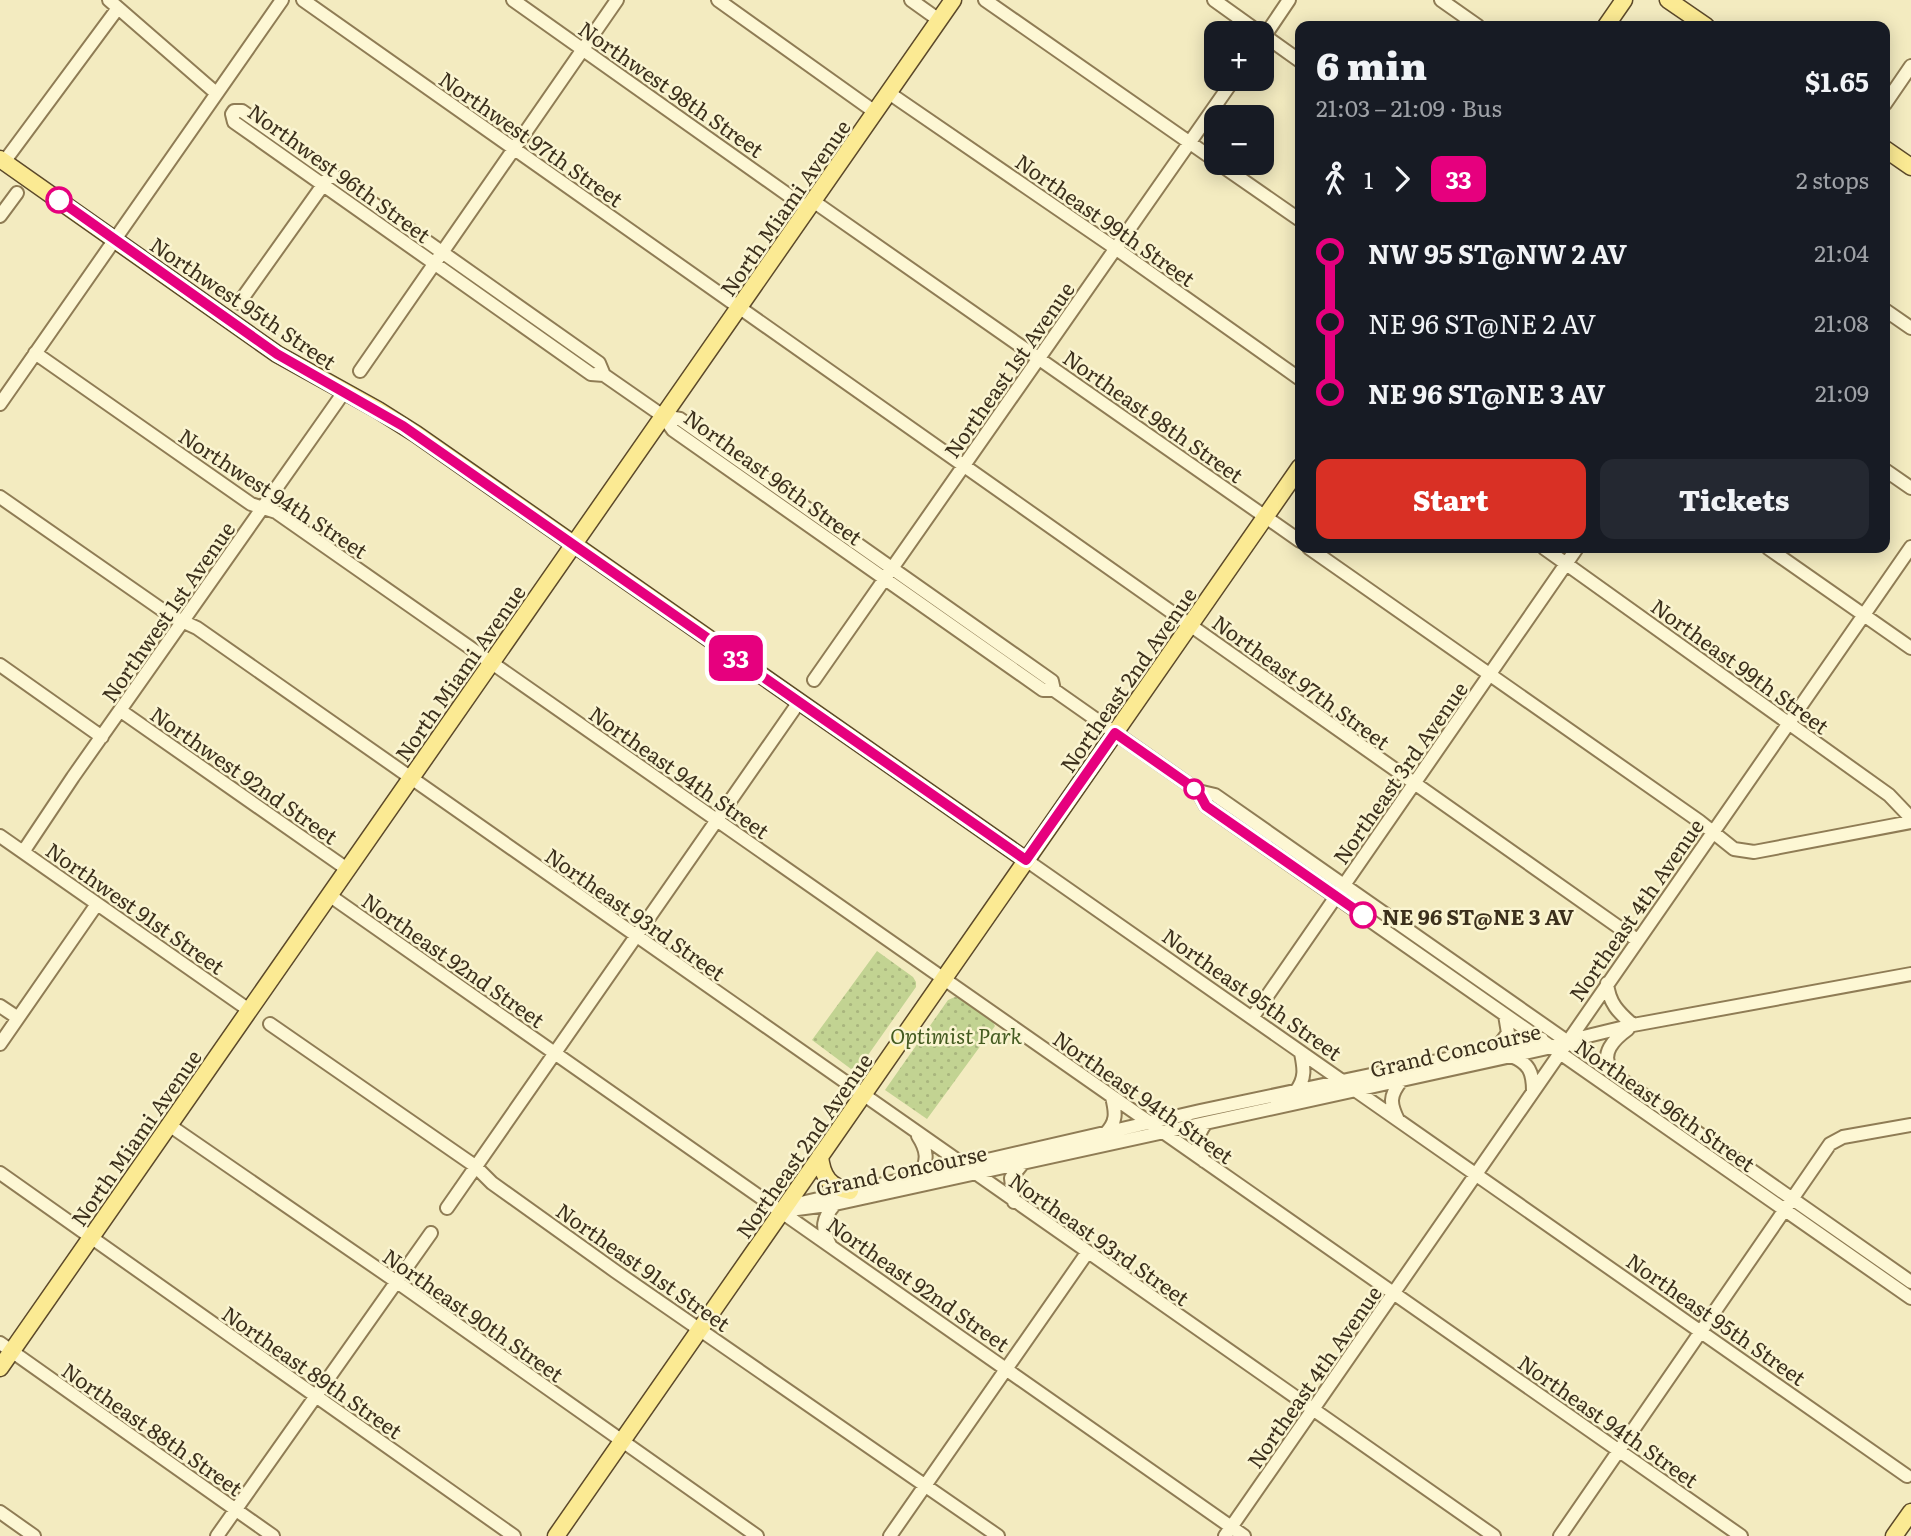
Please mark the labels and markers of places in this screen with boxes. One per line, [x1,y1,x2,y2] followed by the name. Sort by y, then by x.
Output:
[46,187,72,213] unlabelled marker
[1184,779,1204,799] unlabelled marker
[1382,900,1574,931] place label: NE 96 ST@NE 3 AV
[1350,902,1376,928] marker: NE 96 ST@NE 3 AV

